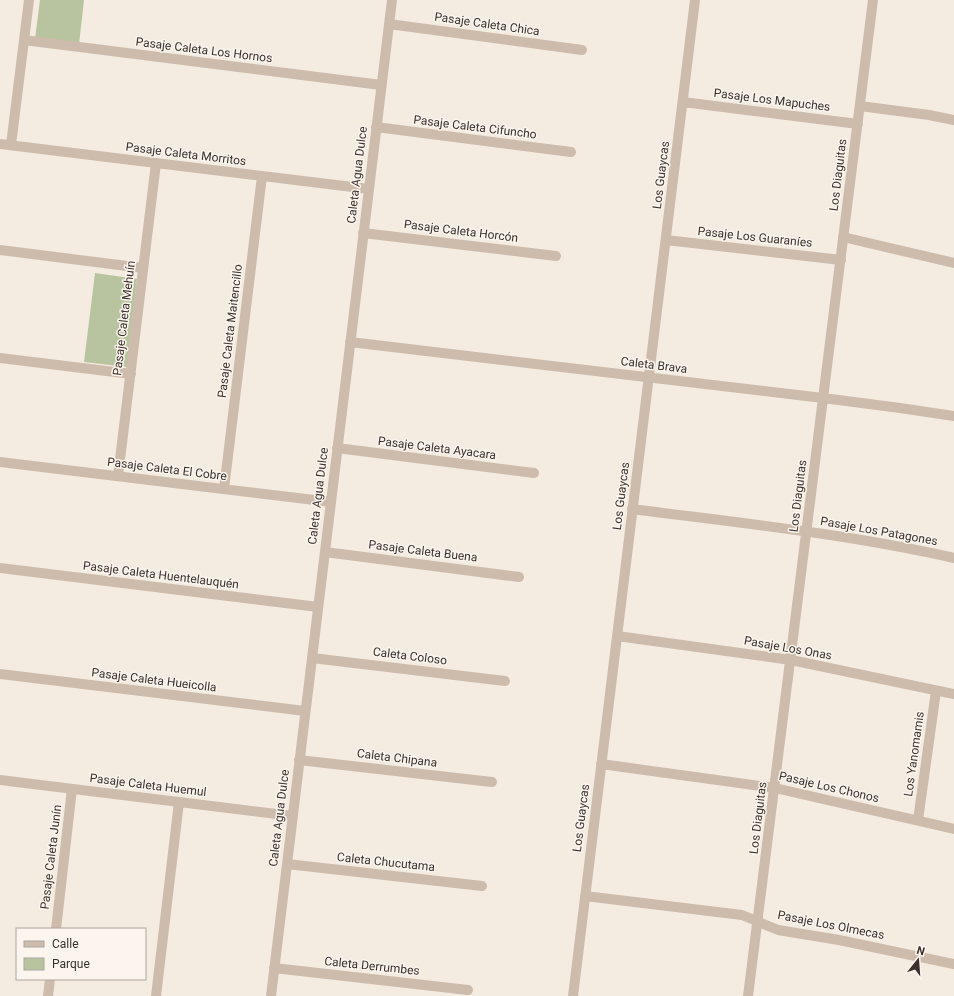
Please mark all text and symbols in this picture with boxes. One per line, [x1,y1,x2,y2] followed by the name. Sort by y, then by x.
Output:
[433,10,541,38] street label: Pasaje Caleta Chica
[135,35,273,65] street label: Pasaje Caleta Los Hornos
[713,86,831,114] street label: Pasaje Los Mapuches
[413,113,537,142] street label: Pasaje Caleta Cifuncho
[344,126,370,224] street label: Caleta Agua Dulce
[827,138,849,212] street label: Los Diaguitas
[125,140,247,168] street label: Pasaje Caleta Morritos
[650,140,672,210] street label: Los Guaycas
[403,217,519,245] street label: Pasaje Caleta Horcón
[697,224,813,250] street label: Pasaje Los Guaraníes
[110,260,138,376] street label: Pasaje Caleta Mehuín
[215,263,245,399] street label: Pasaje Caleta Maitencillo
[620,354,688,376] street label: Caleta Brava
[377,434,497,462] street label: Pasaje Caleta Ayacara
[305,447,331,545] street label: Caleta Agua Dulce
[106,455,228,483] street label: Pasaje Caleta El Cobre
[787,459,809,533] street label: Los Diaguitas
[610,461,632,531] street label: Los Guaycas
[819,514,939,548] street label: Pasaje Los Patagones
[368,537,478,565] street label: Pasaje Caleta Buena
[82,558,240,592] street label: Pasaje Caleta Huentelauquén
[743,633,833,663] street label: Pasaje Los Onas
[372,645,448,668] street label: Caleta Coloso
[91,665,217,695] street label: Pasaje Caleta Hueicolla
[901,710,927,798] street label: Los Yanomamis
[356,746,438,770] street label: Caleta Chipana
[266,769,292,867] street label: Caleta Agua Dulce
[778,769,880,805] street label: Pasaje Los Chonos
[89,771,207,799] street label: Pasaje Caleta Huemul
[747,781,769,855] street label: Los Diaguitas
[570,783,592,853] street label: Los Guaycas
[38,804,64,910] street label: Pasaje Caleta Junín
[336,850,436,874] street label: Caleta Chucutama
[776,908,886,942] street label: Pasaje Los Olmecas
[16,928,146,980] legend
[52,937,79,951] text: Calle
[898,940,938,980] north arrow
[915,944,927,958] text: N
[324,954,420,978] street label: Caleta Derrumbes
[52,957,90,971] text: Parque

